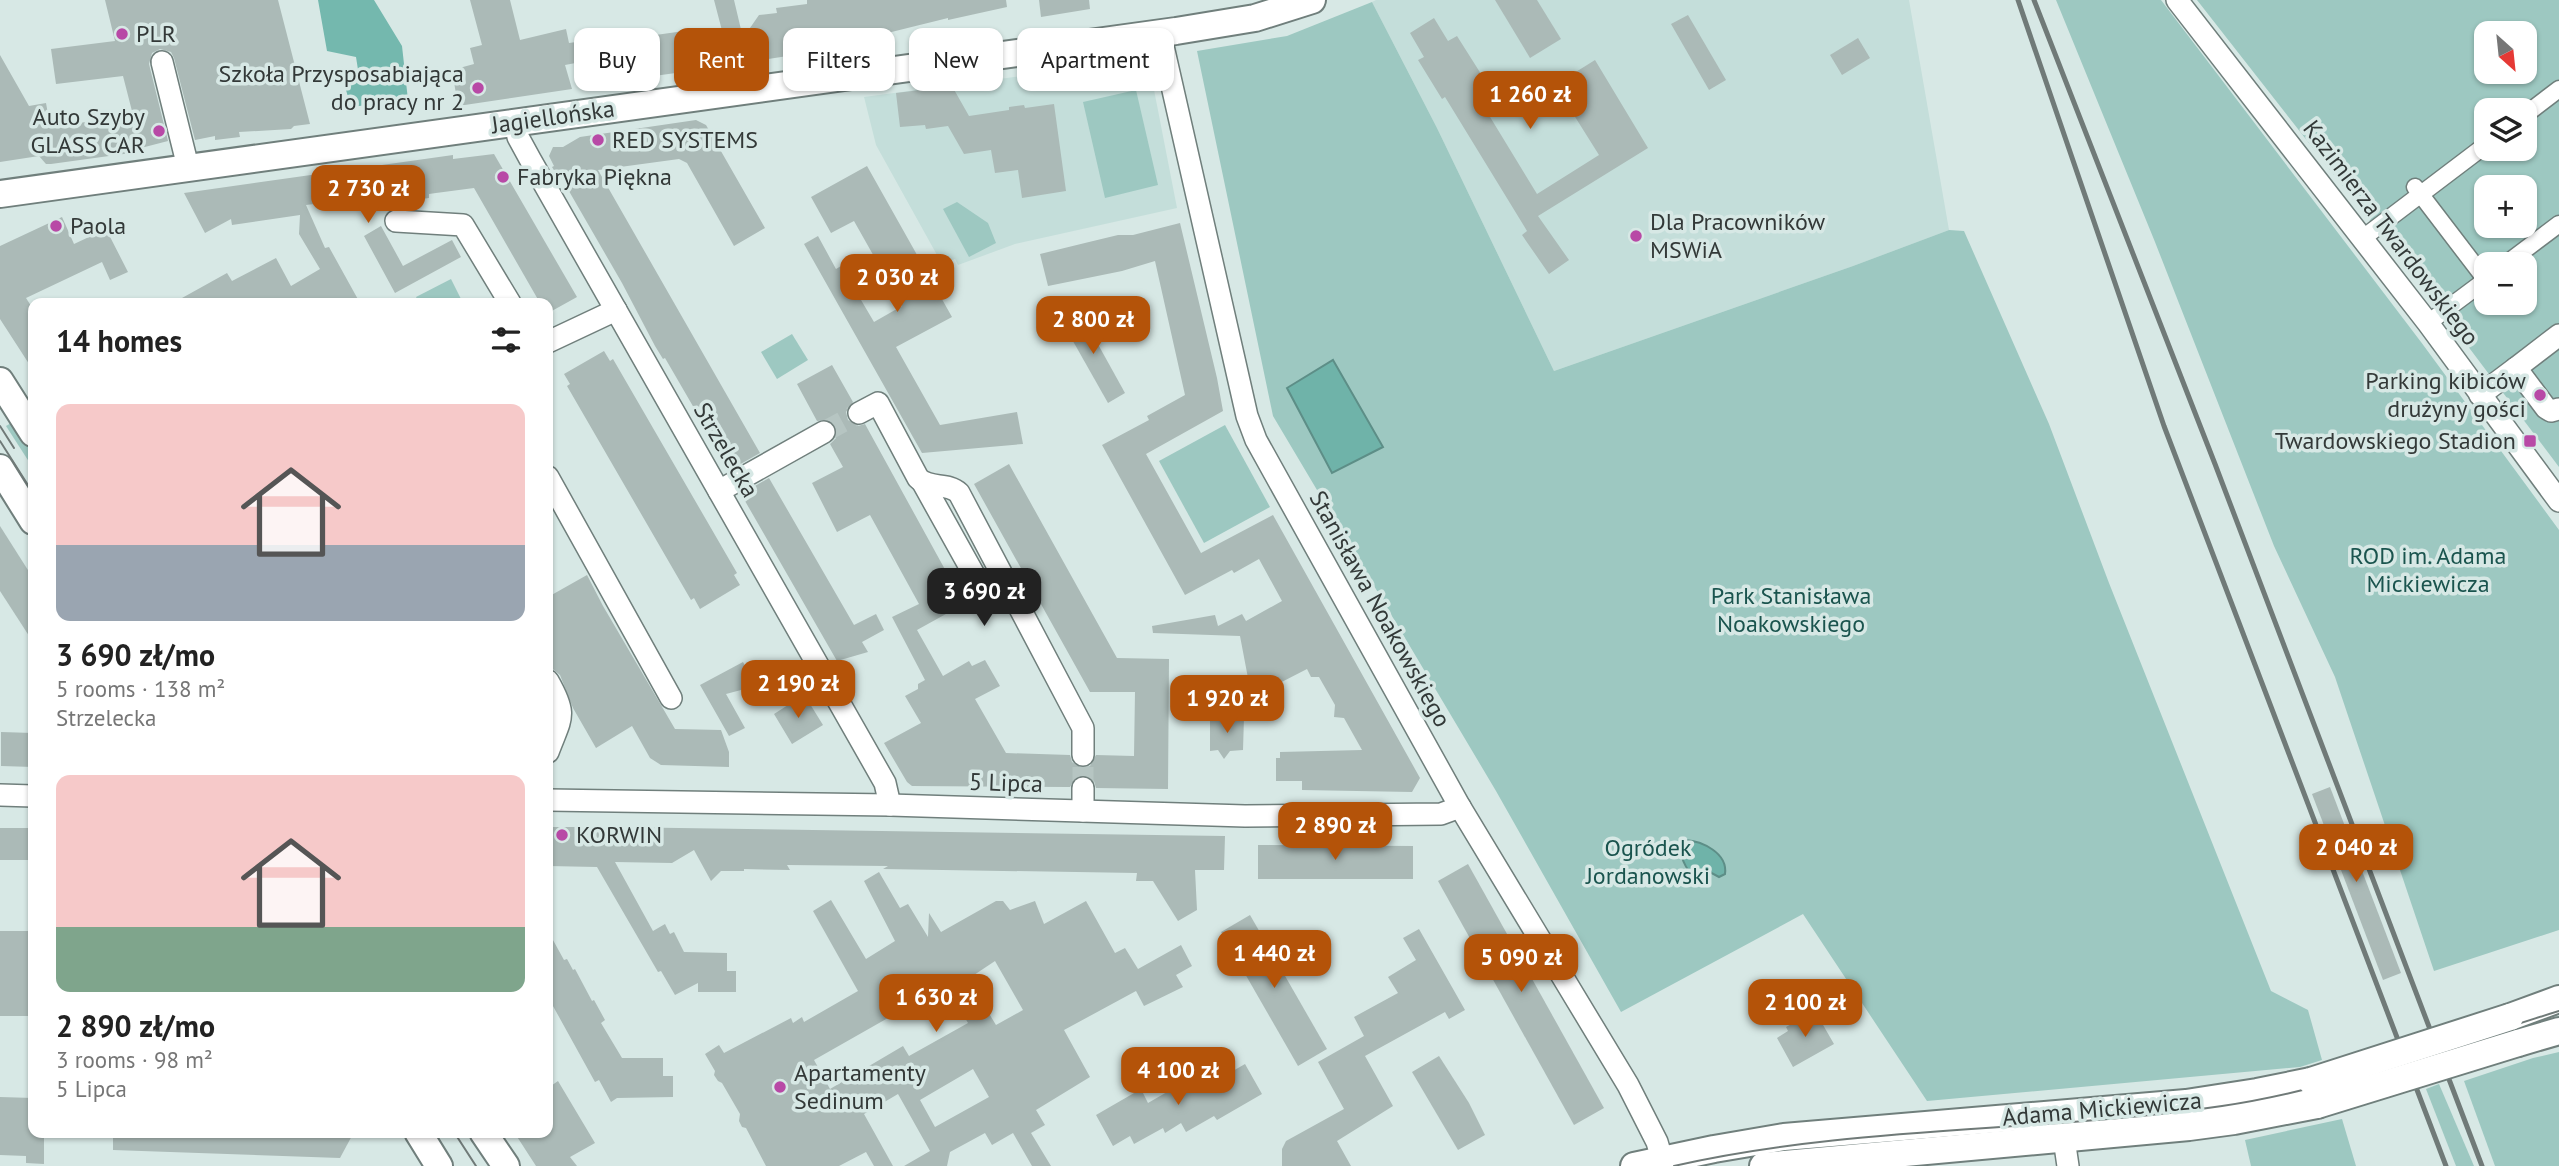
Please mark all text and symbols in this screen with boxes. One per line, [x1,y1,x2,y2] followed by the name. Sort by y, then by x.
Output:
[136,18,176,49] place label: PLR
[2474,21,2538,84] north arrow
[2474,21,2537,315] map controls
[114,26,130,42] marker: PLR
[574,28,660,91] chip: Buy
[674,28,769,91] chip: Rent
[783,28,895,91] chip: Filters
[909,28,1003,91] chip: New
[1017,28,1174,91] chip: Apartment
[218,58,464,117] place label: Szkoła Przysposabiająca do pracy nr 2
[1458,72,1602,131] pin: 1 260 zł
[1489,79,1571,108] text: 1 260 zł
[470,80,486,96] marker: Szkoła Przysposabiająca do pracy nr 2
[488,93,616,141] street label: Jagiellońska
[2474,98,2537,161] button: layers
[30,101,145,160] place label: Auto Szyby GLASS CAR
[2296,114,2486,352] street label: Kazimierza Twardowskiego
[151,123,167,139] marker: Auto Szyby GLASS CAR
[612,124,758,155] place label: RED SYSTEMS
[590,132,606,148] marker: RED SYSTEMS
[517,161,672,192] place label: Fabryka Piękna
[296,166,440,225] pin: 2 730 zł
[495,169,511,185] marker: Fabryka Piękna
[327,173,409,202] text: 2 730 zł
[2474,175,2537,238] button: +
[1650,206,1826,265] place label: Dla Pracowników MSWiA
[70,210,126,241] place label: Paola
[48,218,64,234] marker: Paola
[1628,228,1644,244] marker: Dla Pracowników MSWiA
[2474,252,2537,315] button: −
[825,254,969,314] pin: 2 030 zł
[856,262,938,291] text: 2 030 zł
[1021,296,1165,356] pin: 2 800 zł
[1052,304,1134,333] text: 2 800 zł
[56,321,182,360] text: 14 homes
[487,321,525,359] icon: filters
[2365,365,2526,424] place label: Parking kibiców drużyny gości
[2532,387,2548,403] marker: Parking kibiców drużyny gości
[687,397,766,503] street label: Strzelecka
[2275,425,2516,456] place label: Twardowskiego Stadion
[2522,433,2538,449] marker: Twardowskiego Stadion
[228,449,354,575] icon: home
[1303,485,1458,732] street label: Stanisława Noakowskiego
[2350,540,2506,599] park label: ROD im. Adama Mickiewicza
[912,568,1056,628] pin: 3 690 zł
[943,576,1025,605] text: 3 690 zł
[1711,580,1871,639] park label: Park Stanisława Noakowskiego
[56,635,215,674] text: 3 690 zł/mo
[726,660,870,720] pin: 2 190 zł
[757,668,839,697] text: 2 190 zł
[56,674,225,703] text: 5 rooms · 138 m²
[1155,676,1299,735] pin: 1 920 zł
[1186,683,1268,712] text: 1 920 zł
[56,703,156,732] text: Strzelecka
[968,766,1044,799] street label: 5 Lipca
[1263,802,1407,862] pin: 2 890 zł
[1294,810,1376,839] text: 2 890 zł
[576,819,662,850] place label: KORWIN
[228,820,354,946] icon: home
[2284,824,2428,884] pin: 2 040 zł
[554,827,570,843] marker: KORWIN
[1585,832,1710,891] park label: Ogródek Jordanowski
[2315,832,2397,861] text: 2 040 zł
[1202,930,1346,990] pin: 1 440 zł
[1449,934,1593,994] pin: 5 090 zł
[1233,938,1315,967] text: 1 440 zł
[1480,942,1562,971] text: 5 090 zł
[864,974,1008,1034] pin: 1 630 zł
[1733,979,1877,1039] pin: 2 100 zł
[895,982,977,1011] text: 1 630 zł
[1764,987,1846,1016] text: 2 100 zł
[56,1006,215,1045] text: 2 890 zł/mo
[56,1045,213,1074] text: 3 rooms · 98 m²
[1106,1048,1250,1107] pin: 4 100 zł
[1137,1055,1219,1084] text: 4 100 zł
[794,1057,926,1116] place label: Apartamenty Sedinum
[56,1074,127,1103] text: 5 Lipca
[772,1079,788,1095] marker: Apartamenty Sedinum
[2001,1084,2203,1133] street label: Adama Mickiewicza

